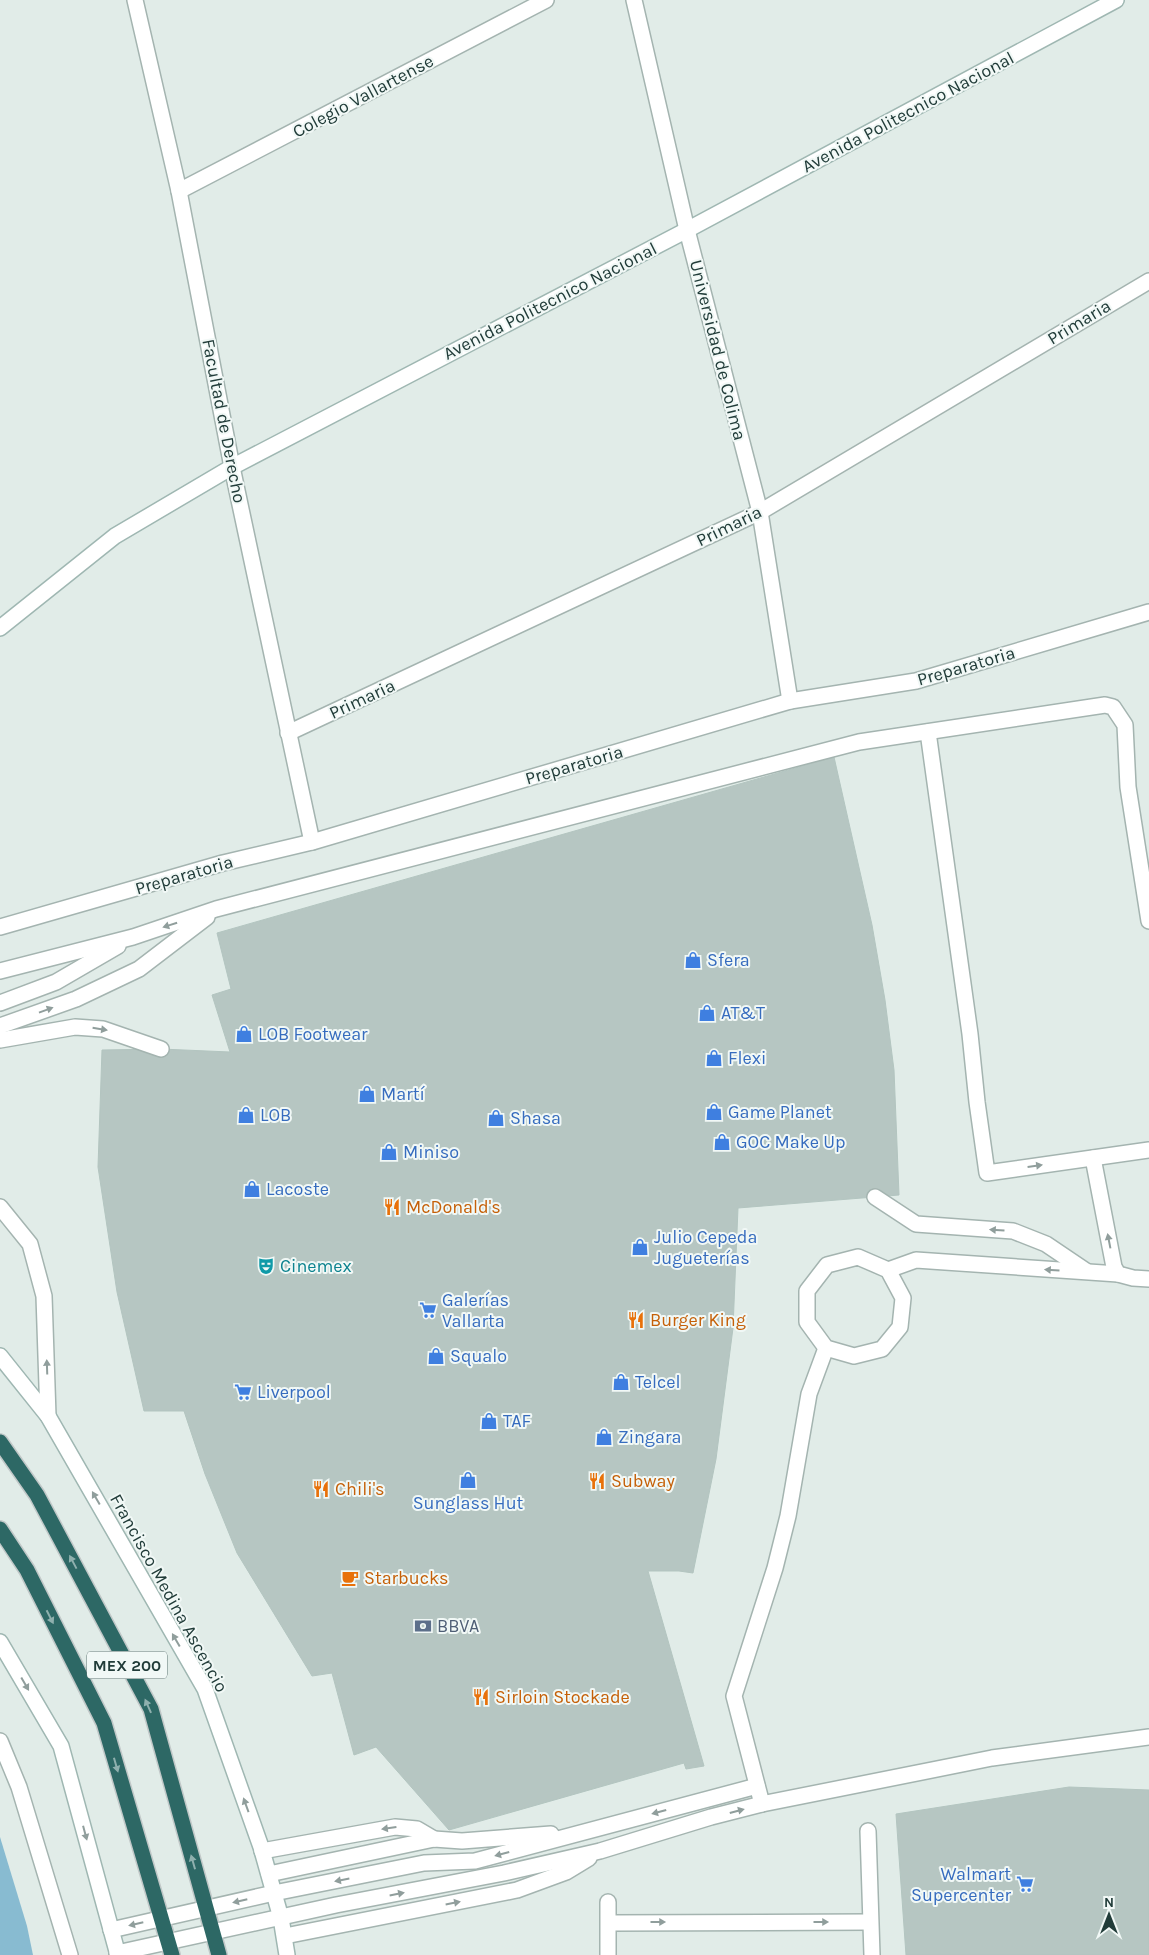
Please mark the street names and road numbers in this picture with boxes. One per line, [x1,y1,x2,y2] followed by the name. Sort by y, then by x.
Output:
[798,47,1018,177] street label: Avenida Politecnico Nacional
[289,50,437,142] street label: Colegio Vallartense
[439,237,661,365] street label: Avenida Politecnico Nacional
[685,257,751,443] street label: Universidad de Colima
[1043,294,1115,350] street label: Primaria
[197,337,251,505] street label: Facultad de Derecho
[693,501,765,551] street label: Primaria
[914,642,1018,690] street label: Preparatoria
[325,674,399,724] street label: Primaria
[522,741,626,789] street label: Preparatoria
[132,851,236,899] street label: Preparatoria
[105,1490,233,1696] street label: Francisco Medina Ascencio
[87,1652,167,1678] road number: MEX 200

